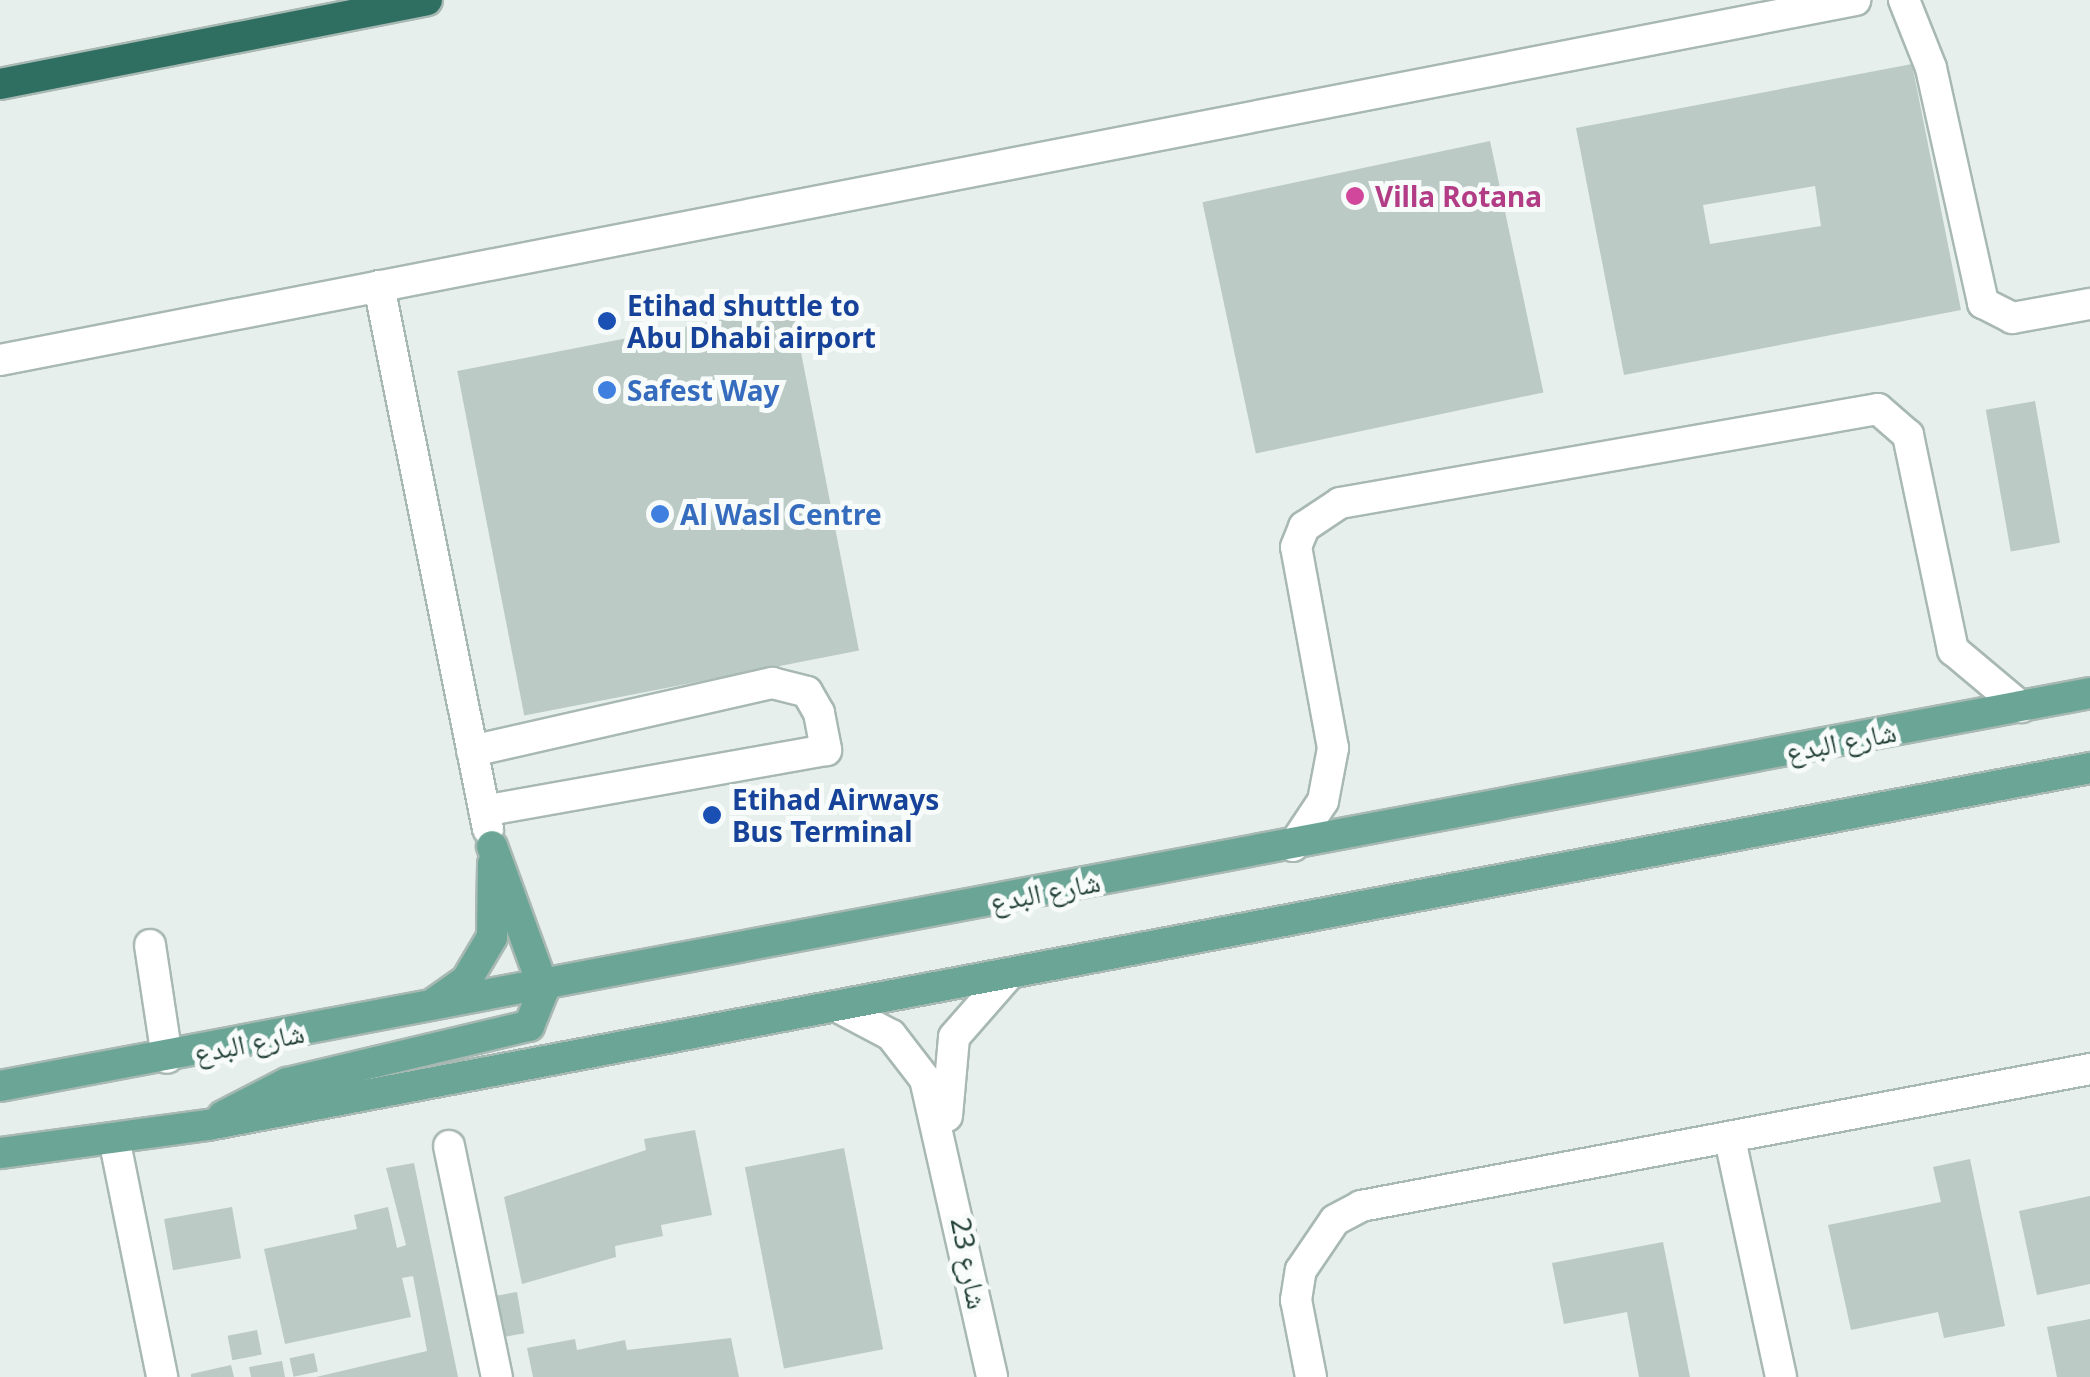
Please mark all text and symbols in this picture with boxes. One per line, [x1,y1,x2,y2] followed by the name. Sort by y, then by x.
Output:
[1375,179,1542,213] place label: Villa Rotana
[1344,185,1366,207] marker: Villa Rotana
[627,288,876,354] place label: Etihad shuttle to Abu Dhabi airport
[596,310,618,332] marker: Etihad shuttle to Abu Dhabi airport
[627,373,780,407] place label: Safest Way
[596,379,618,401] marker: Safest Way
[680,497,882,531] place label: Al Wasl Centre
[649,503,671,525] marker: Al Wasl Centre
[1783,714,1899,768] street label: شارع البدع
[732,782,939,848] place label: Etihad Airways Bus Terminal
[701,804,723,826] marker: Etihad Airways Bus Terminal
[987,864,1103,918] street label: شارع البدع
[191,1015,307,1069] street label: شارع البدع
[945,1214,995,1312] street label: شارع 23

